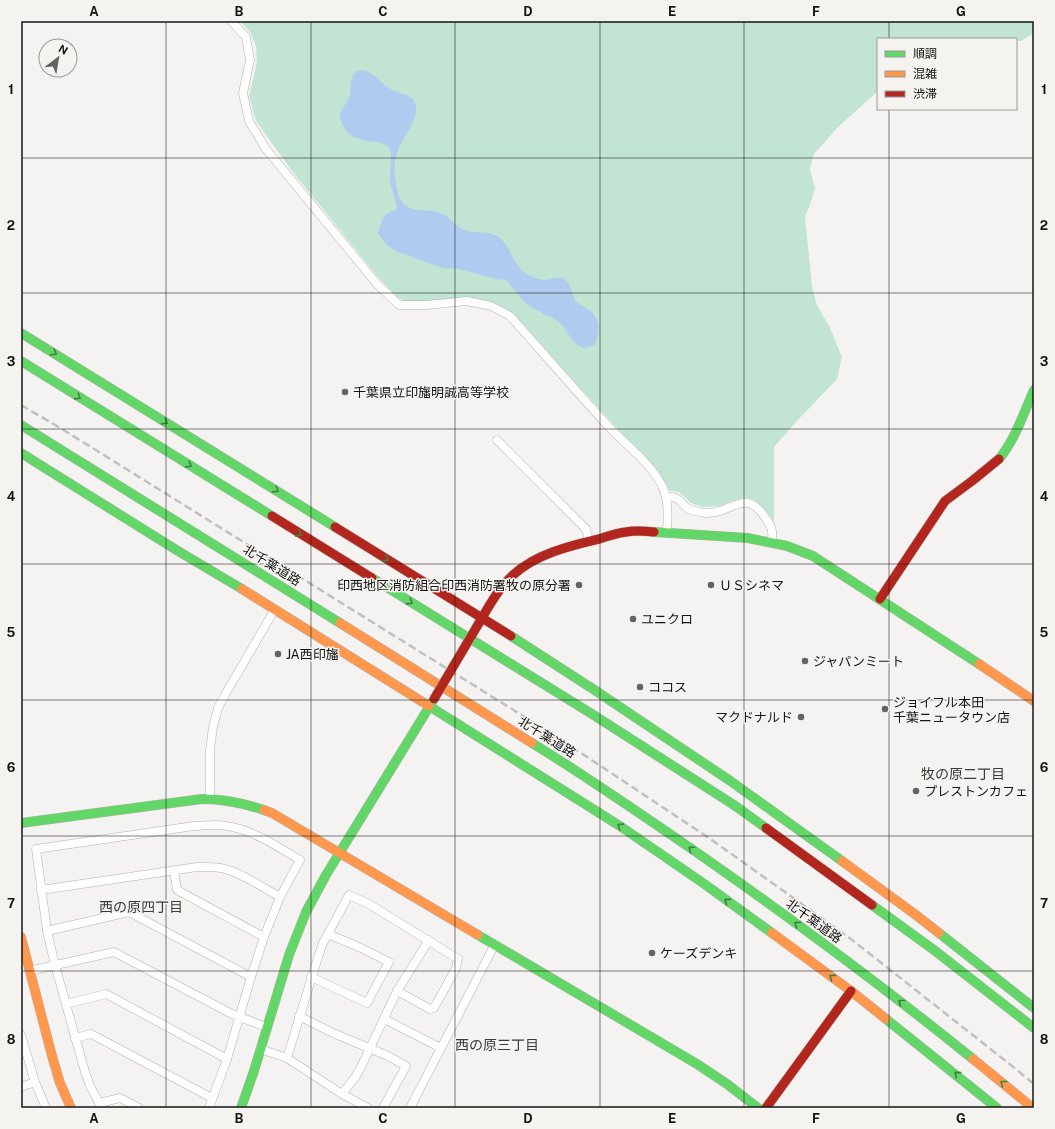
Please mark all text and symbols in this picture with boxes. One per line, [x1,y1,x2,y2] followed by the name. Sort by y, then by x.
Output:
[89,4,99,19] text: A
[235,4,244,19] text: B
[378,4,388,19] text: C
[523,4,533,19] text: D
[668,4,676,19] text: E
[812,4,820,19] text: F
[956,4,966,19] text: G
[38,38,78,78] north arrow
[877,38,1017,110] legend
[56,42,70,57] text: N
[913,47,937,61] text: 順調
[913,67,937,81] text: 混雑
[8,82,14,97] text: 1
[1041,82,1047,97] text: 1
[913,87,937,101] text: 渋滞
[7,218,15,233] text: 2
[1040,218,1048,233] text: 2
[50,349,57,356] one-way arrow
[7,354,16,369] text: 3
[1040,354,1049,369] text: 3
[353,385,509,400] place label: 千葉県立印旛明誠高等学校
[340,387,350,397] marker: 千葉県立印旛明誠高等学校
[74,392,81,399] one-way arrow
[161,417,168,424] one-way arrow
[184,460,191,467] one-way arrow
[271,485,278,492] one-way arrow
[7,489,16,504] text: 4
[1040,489,1049,504] text: 4
[295,529,302,536] one-way arrow
[240,541,304,589] street label: 北千葉道路
[382,554,389,561] one-way arrow
[337,578,571,593] place label: 印西地区消防組合印西消防署牧の原分署
[719,578,784,593] place label: ＵＳシネマ
[574,580,584,590] marker: 印西地区消防組合印西消防署牧の原分署
[706,580,716,590] marker: ＵＳシネマ
[406,597,413,604] one-way arrow
[641,612,693,627] place label: ユニクロ
[628,614,638,624] marker: ユニクロ
[7,625,16,640] text: 5
[1040,625,1049,640] text: 5
[286,647,339,662] place label: JA西印旛
[273,649,283,659] marker: JA西印旛
[813,654,904,669] place label: ジャパンミート
[800,656,810,666] marker: ジャパンミート
[648,680,687,695] place label: ココス
[635,682,645,692] marker: ココス
[893,695,1010,725] place label: ジョイフル本田 千葉ニュータウン店
[880,704,890,714] marker: ジョイフル本田 千葉ニュータウン店
[715,710,793,725] place label: マクドナルド
[796,712,806,722] marker: マクドナルド
[515,713,579,761] street label: 北千葉道路
[7,760,16,775] text: 6
[1040,760,1049,775] text: 6
[921,766,1005,782] district label: 牧の原二丁目
[924,784,1028,799] place label: プレストンカフェ
[911,786,921,796] marker: プレストンカフェ
[617,824,624,831] one-way arrow
[689,847,696,854] one-way arrow
[7,896,15,911] text: 7
[783,896,845,946] street label: 北千葉道路
[1040,896,1048,911] text: 7
[99,899,183,915] district label: 西の原四丁目
[724,899,731,906] one-way arrow
[794,922,801,929] one-way arrow
[660,946,737,961] place label: ケーズデンキ
[647,948,657,958] marker: ケーズデンキ
[829,974,836,982] one-way arrow
[899,1000,906,1007] one-way arrow
[7,1032,16,1047] text: 8
[1040,1032,1049,1047] text: 8
[455,1037,539,1053] district label: 西の原三丁目
[954,1072,961,1079] one-way arrow
[1000,1081,1007,1088] one-way arrow
[89,1111,99,1126] text: A
[235,1111,244,1126] text: B
[378,1111,388,1126] text: C
[523,1111,533,1126] text: D
[668,1111,676,1126] text: E
[812,1111,820,1126] text: F
[956,1111,966,1126] text: G

